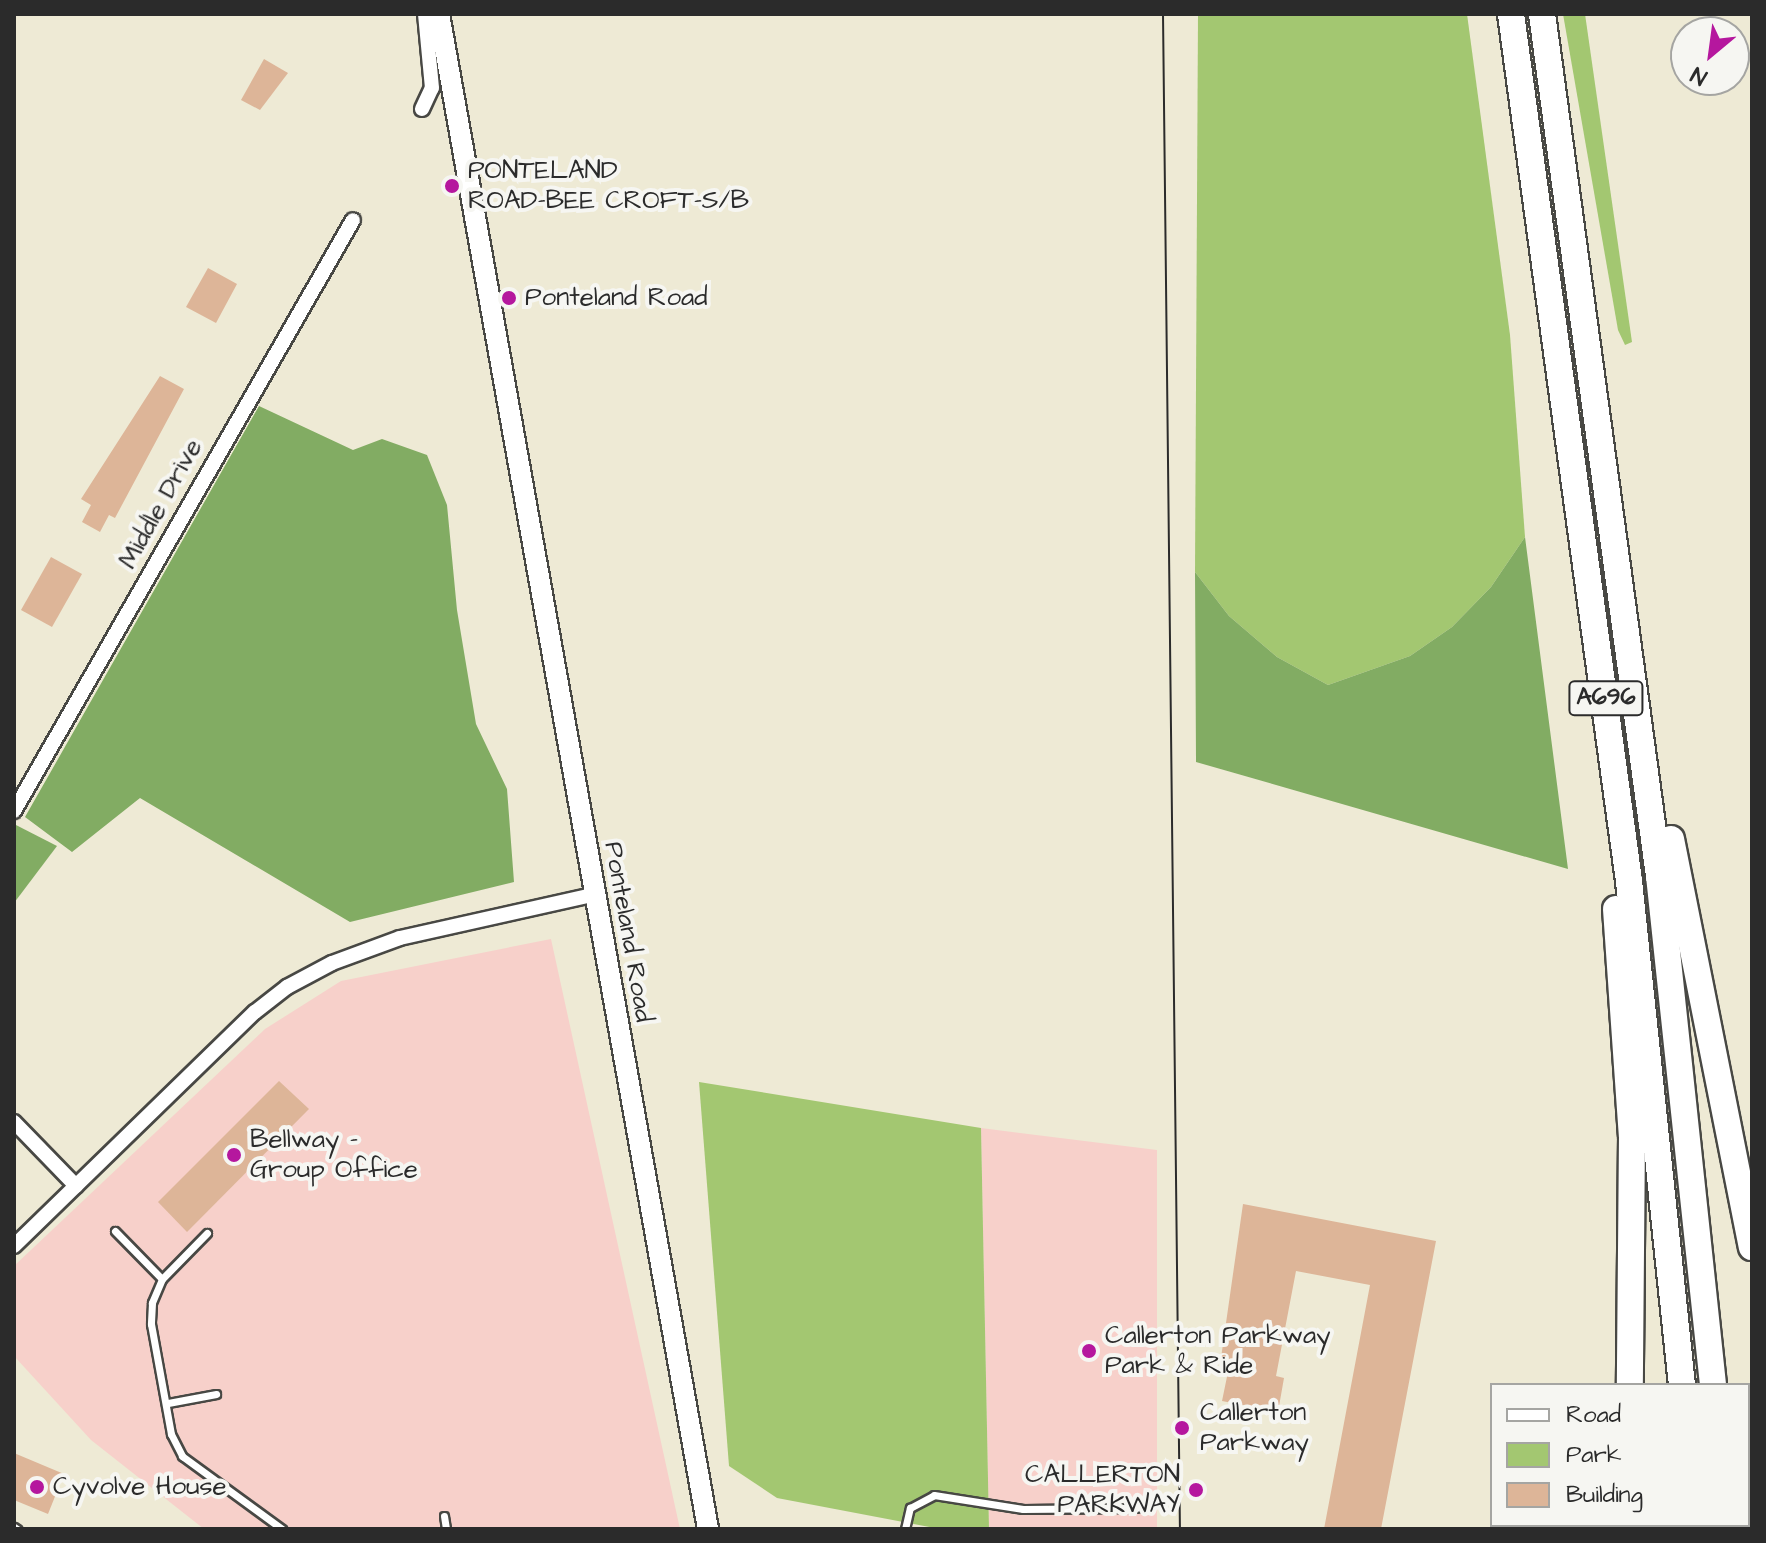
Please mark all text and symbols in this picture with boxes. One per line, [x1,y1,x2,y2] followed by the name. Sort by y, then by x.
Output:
[1670,16,1750,96] north arrow
[1686,59,1713,93] text: N
[468,155,749,216] place label: PONTELAND ROAD-BEE CROFT-S/B
[443,177,461,195] marker: PONTELAND ROAD-BEE CROFT-S/B
[525,282,708,314] place label: Ponteland Road
[500,289,518,307] marker: Ponteland Road
[113,434,209,574] street label: Middle Drive
[1568,678,1644,718] road number: A696
[597,839,659,1025] street label: Ponteland Road
[250,1124,418,1186] place label: Bellway - Group Office
[225,1146,243,1164] marker: Bellway - Group Office
[1105,1320,1330,1382] place label: Callerton Parkway Park & Ride
[1080,1342,1098,1360] marker: Callerton Parkway Park & Ride
[1490,1383,1750,1527] legend
[1200,1397,1309,1458] place label: Callerton Parkway
[1566,1398,1621,1432] text: Road
[1171,1417,1193,1439] marker: Callerton Parkway
[1566,1438,1622,1472] text: Park
[1025,1459,1180,1520] place label: CALLERTON PARKWAY
[53,1471,227,1503] place label: Cyvolve House
[28,1478,46,1496] marker: Cyvolve House
[1566,1478,1643,1512] text: Building
[1187,1481,1205,1499] marker: CALLERTON PARKWAY

